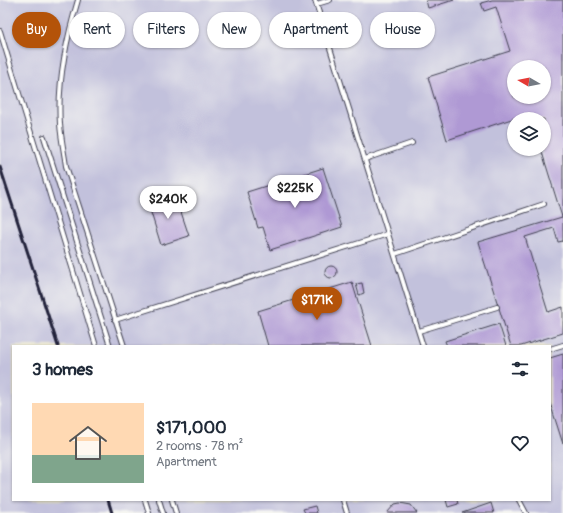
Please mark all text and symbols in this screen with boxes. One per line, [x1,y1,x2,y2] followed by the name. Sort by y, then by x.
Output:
[12,12,61,48] chip: Buy
[69,12,125,48] chip: Rent
[133,12,199,48] chip: Filters
[207,12,261,48] chip: New
[269,12,362,48] chip: Apartment
[370,12,435,48] chip: House
[507,60,551,104] north arrow
[507,60,551,156] map controls
[507,112,551,156] button: layers
[267,175,323,209] pin: $225K
[277,180,313,196] text: $225K
[140,186,196,220] pin: $240K
[149,191,187,207] text: $240K
[289,287,345,321] pin: $171K
[301,292,333,308] text: $171K
[509,358,531,380] icon: filters
[32,359,93,380] text: 3 homes
[156,417,227,438] text: $171,000
[64,419,112,467] icon: home
[509,432,531,454] icon: heart
[156,438,243,454] text: 2 rooms · 78 m²
[156,454,217,470] text: Apartment

